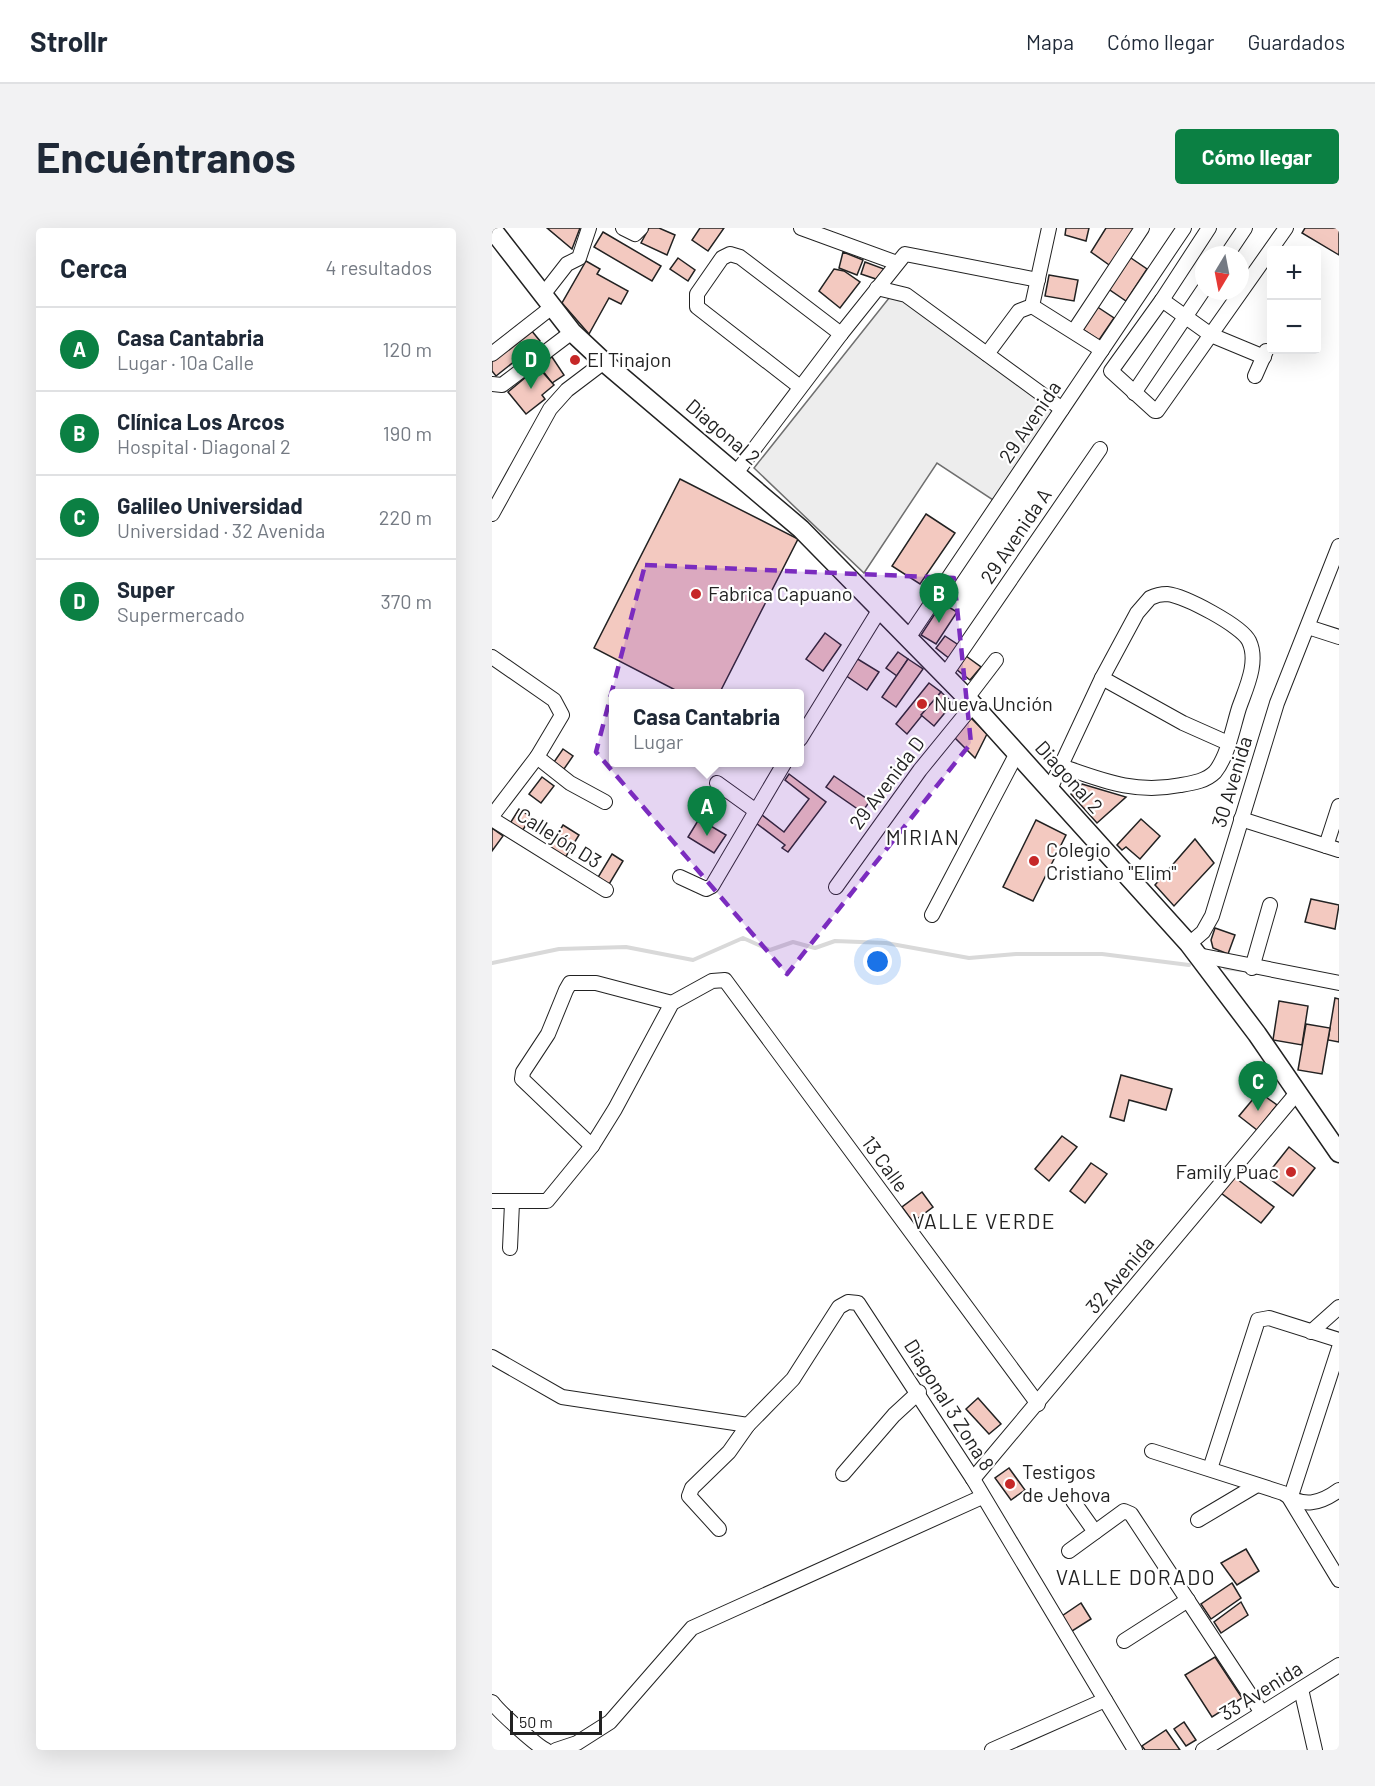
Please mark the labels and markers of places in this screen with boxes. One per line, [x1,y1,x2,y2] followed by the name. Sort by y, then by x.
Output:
[512,340,550,389] pin: D
[587,347,671,371] place label: El Tinajon
[568,353,582,367] marker: El Tinajon
[920,574,958,623] pin: B
[708,581,853,605] place label: Fabrica Capuano
[689,587,703,601] marker: Fabrica Capuano
[934,691,1053,715] place label: Nueva Unción
[915,697,929,711] marker: Nueva Unción
[688,786,726,836] pin: A
[1046,837,1177,884] place label: Colegio Cristiano "Elim"
[1027,854,1041,868] marker: Colegio Cristiano "Elim"
[1238,1062,1278,1111] pin: C
[1175,1159,1279,1183] place label: Family Puac
[1284,1165,1298,1179] marker: Family Puac
[1022,1459,1110,1506] place label: Testigos de Jehova
[1003,1477,1017,1491] marker: Testigos de Jehova

